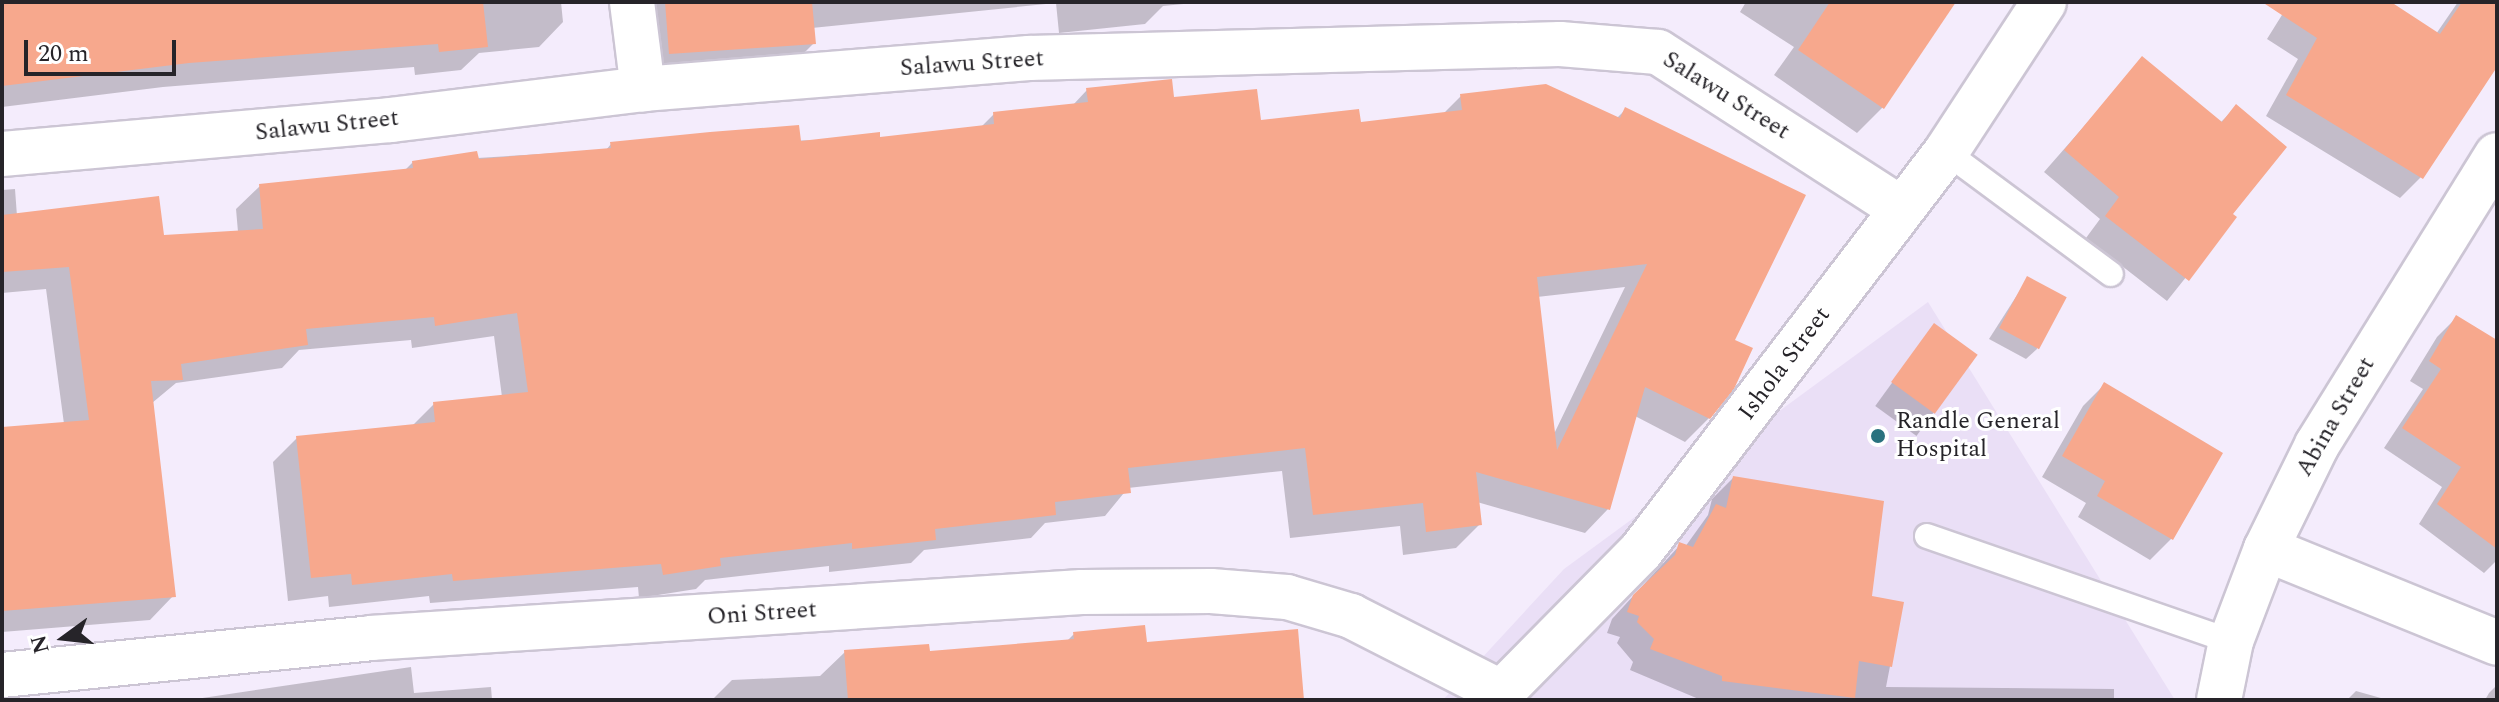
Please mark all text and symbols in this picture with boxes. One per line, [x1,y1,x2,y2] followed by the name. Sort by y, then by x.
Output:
[28,24,180,74] scale bar
[38,36,89,72] text: 20 m
[899,45,1045,83] street label: Salawu Street
[1657,46,1795,146] street label: Salawu Street
[254,104,400,148] street label: Salawu Street
[1733,302,1837,426] street label: Ishola Street
[2290,352,2382,482] street label: Abina Street
[1896,408,2060,464] place label: Randle General Hospital
[1867,425,1889,447] marker: Randle General Hospital
[706,596,818,632] street label: Oni Street
[24,598,104,678] north arrow
[22,631,59,657] text: N

